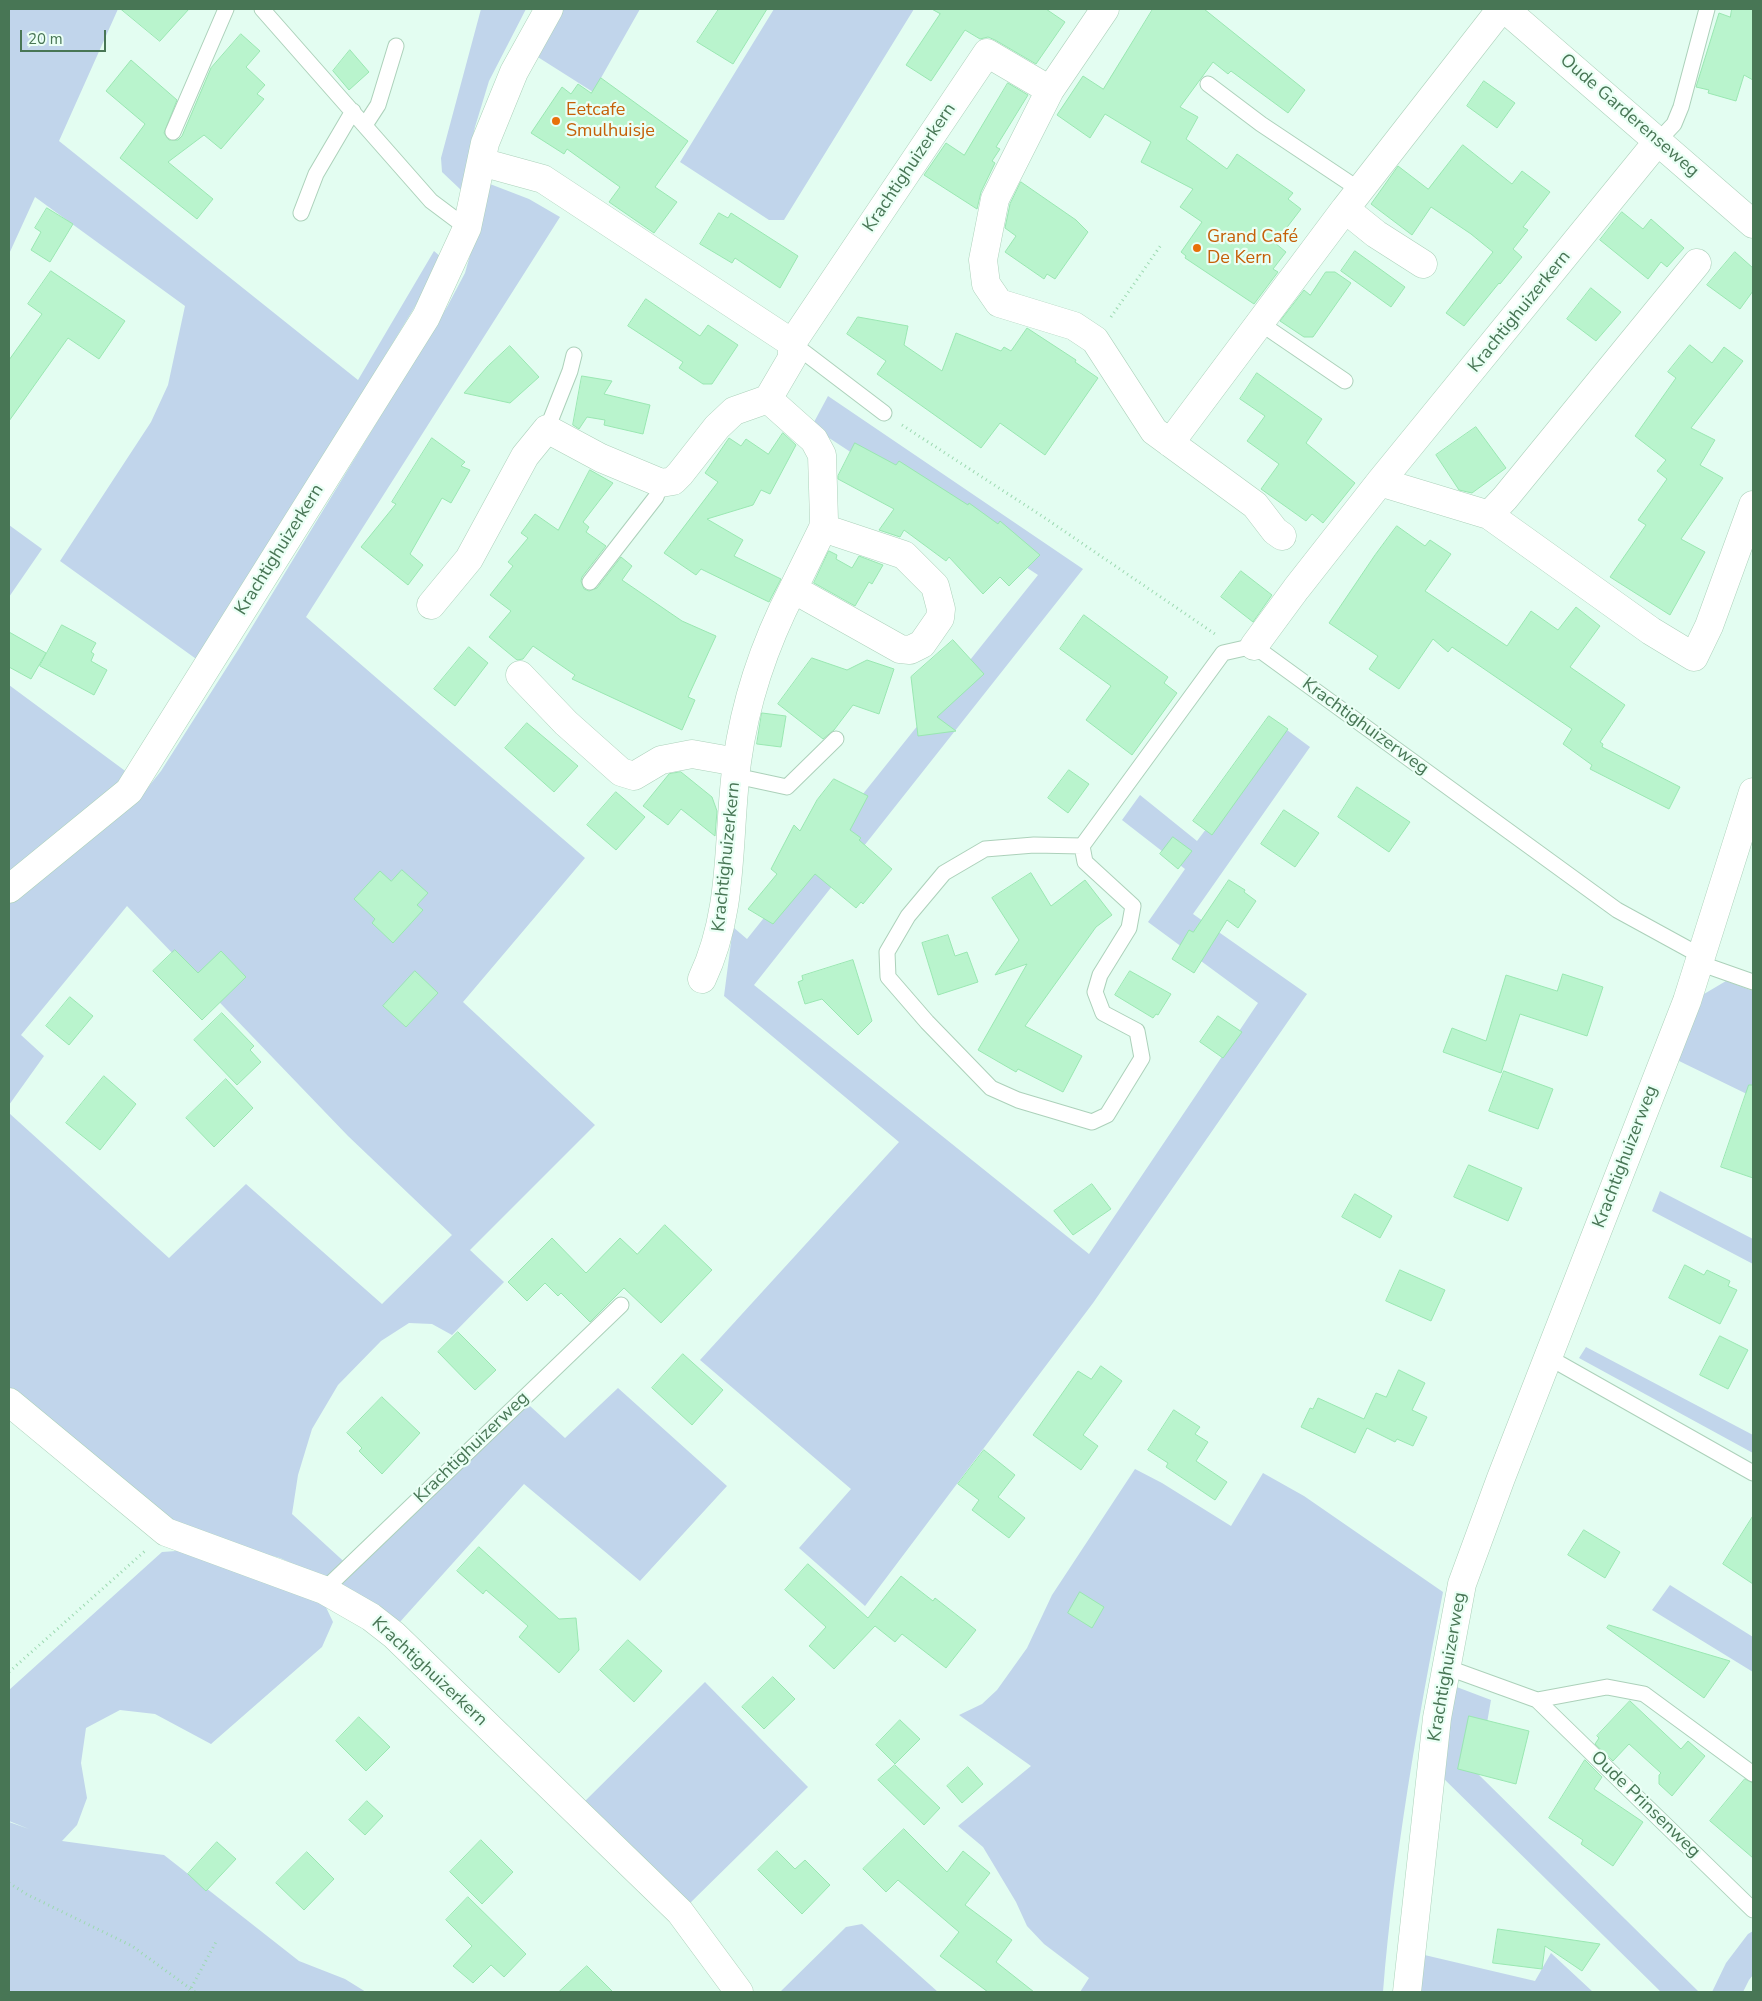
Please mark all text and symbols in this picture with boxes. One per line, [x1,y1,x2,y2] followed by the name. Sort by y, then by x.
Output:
[22,20,109,52] scale bar
[28,29,63,49] text: 20 m
[1555,50,1703,182] street label: Oude Garderenseweg
[566,100,655,142] place label: Eetcafe Smulhuisje
[859,100,961,236] street label: Krachtighuizerkern
[550,115,562,127] marker: Eetcafe Smulhuisje
[1207,227,1298,270] place label: Grand Café De Kern
[1191,242,1203,254] marker: Grand Café De Kern
[1464,247,1576,377] street label: Krachtighuizerkern
[231,480,329,620] street label: Krachtighuizerkern
[1298,674,1432,780] street label: Krachtighuizerweg
[708,781,746,933] street label: Krachtighuizerkern
[1589,1083,1663,1231] street label: Krachtighuizerweg
[410,1388,534,1508] street label: Krachtighuizerweg
[1424,1591,1472,1743] street label: Krachtighuizerweg
[367,1613,491,1731] street label: Krachtighuizerkern
[1586,1747,1704,1863] street label: Oude Prinsenweg

